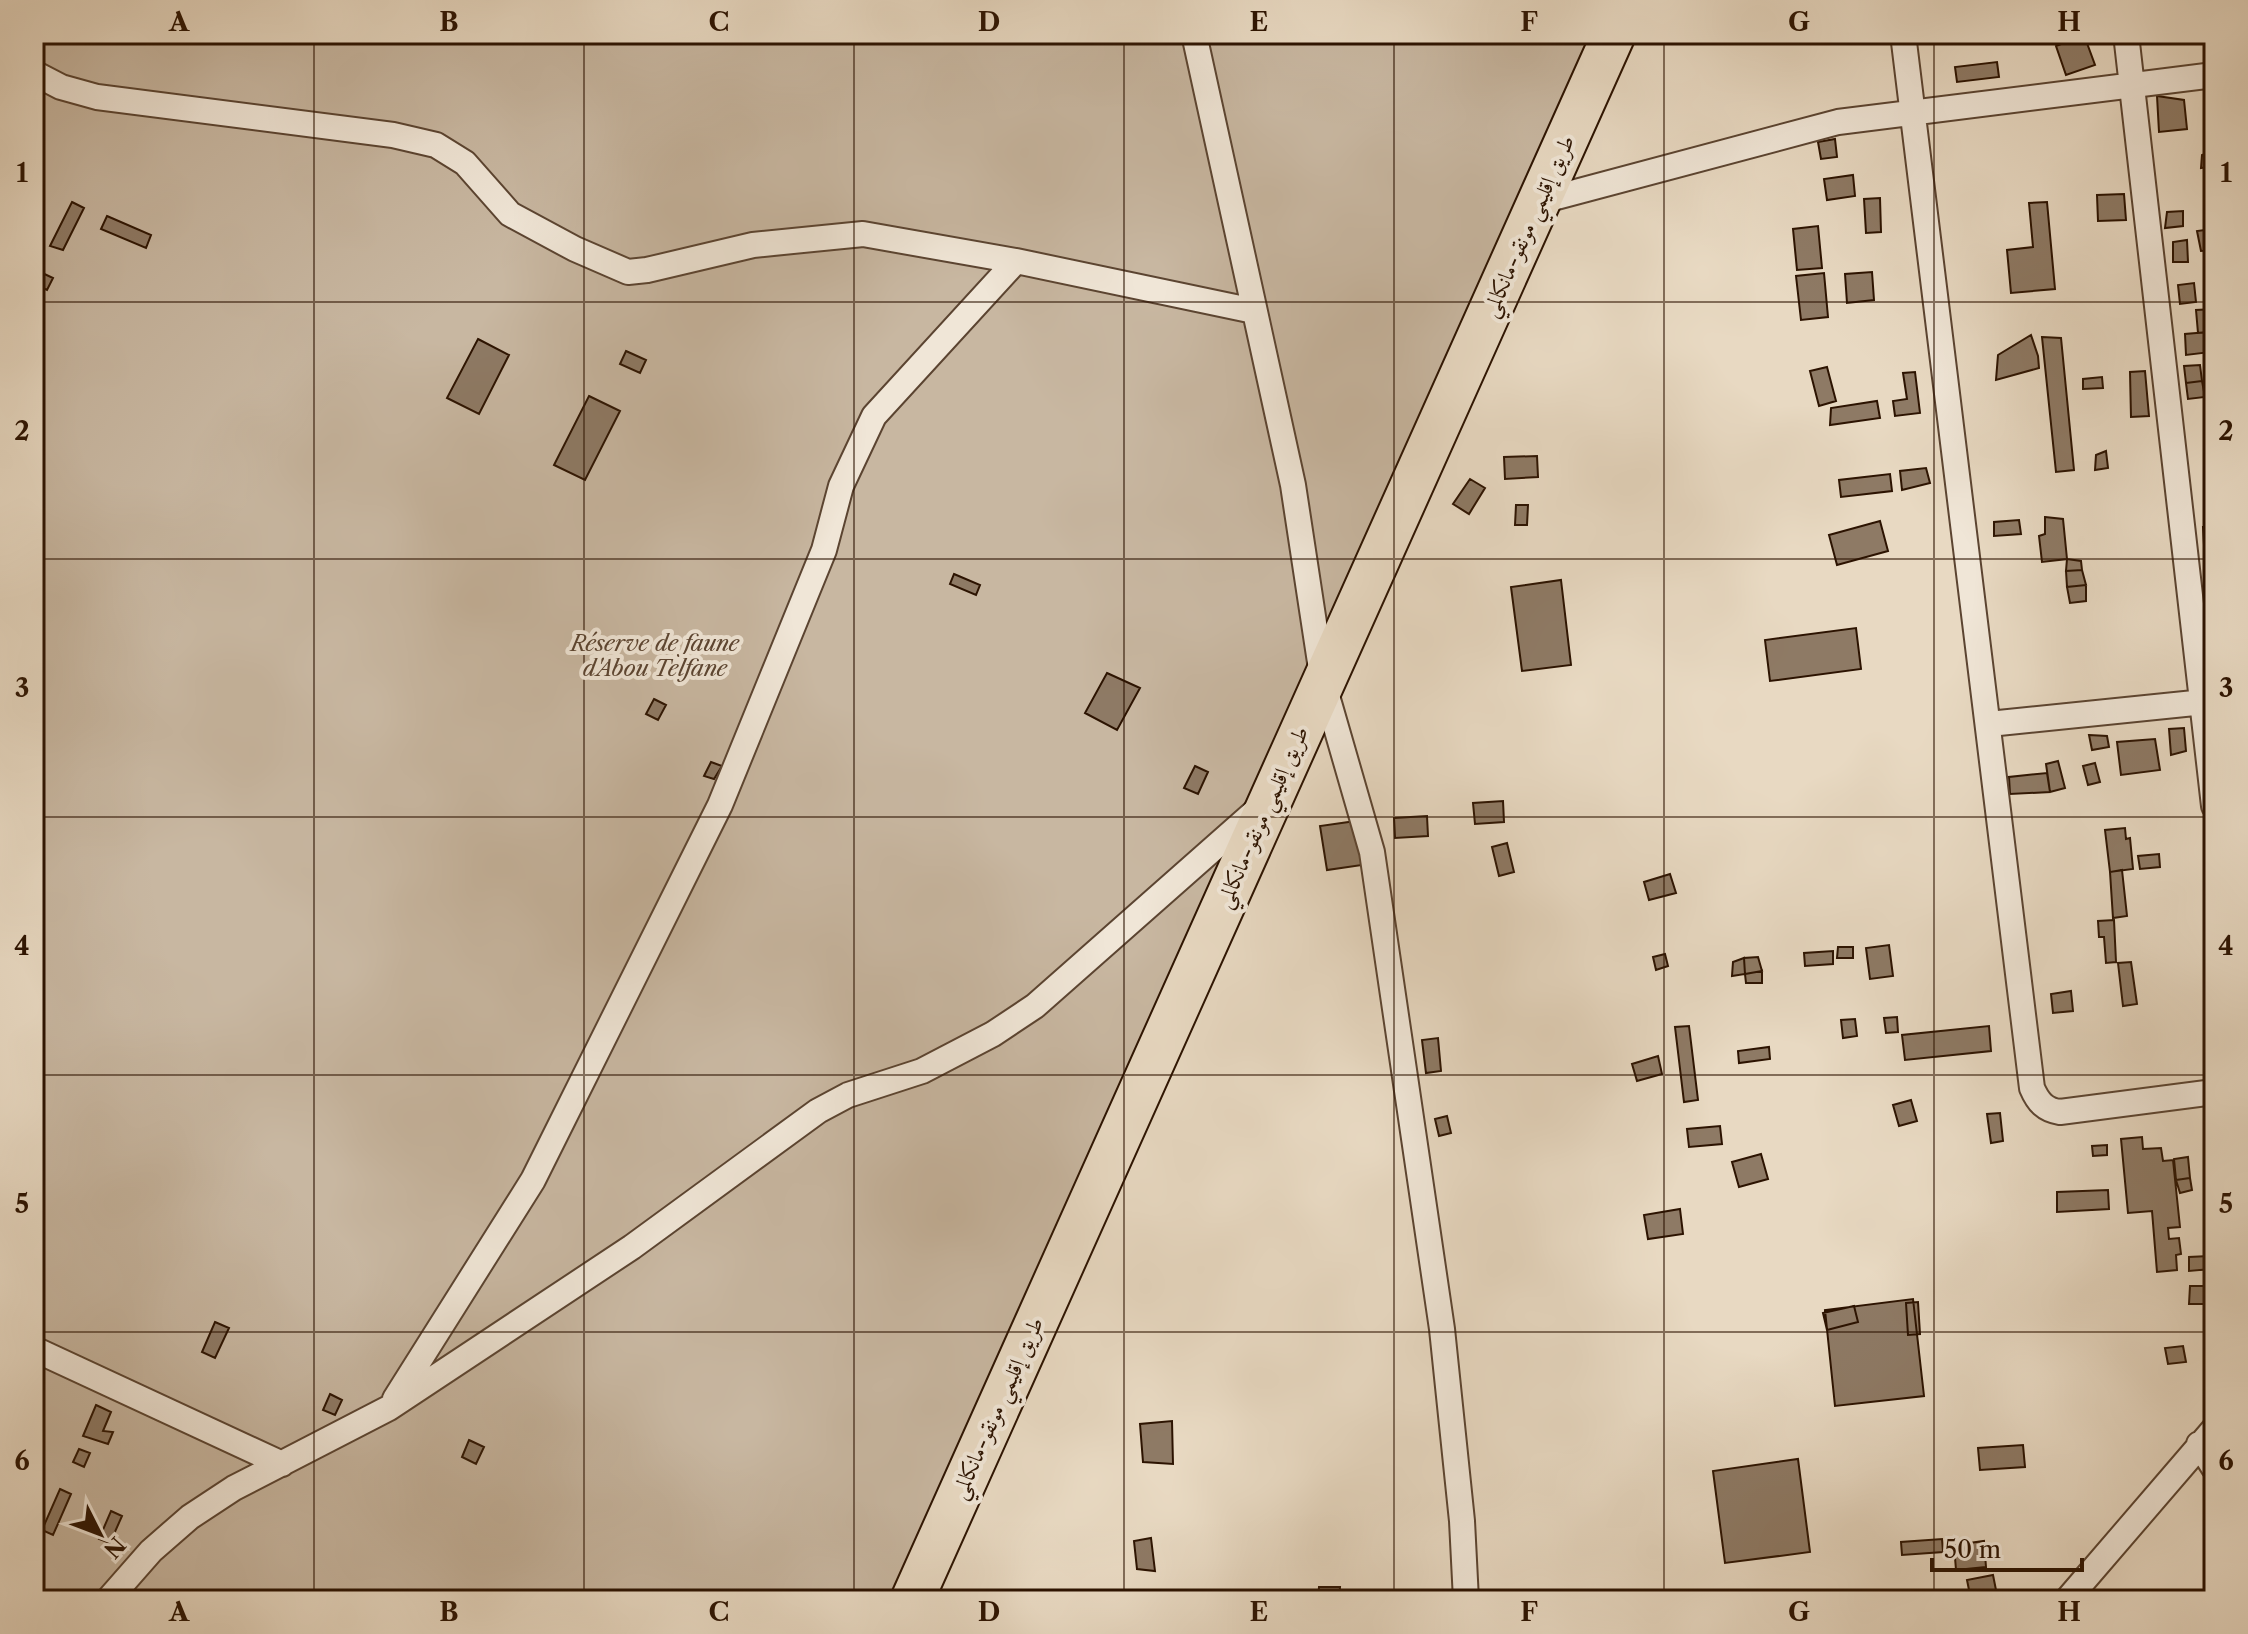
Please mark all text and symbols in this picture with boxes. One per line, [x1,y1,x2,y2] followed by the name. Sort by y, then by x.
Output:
[168,6,190,38] text: A
[439,6,459,38] text: B
[709,6,729,38] text: C
[978,6,1000,38] text: D
[1250,6,1268,38] text: E
[1520,6,1538,38] text: F
[1788,6,1810,38] text: G
[2057,6,2081,38] text: H
[1476,131,1587,324] street label: طريق إقليمي مونقو-مانكالمي
[16,157,28,189] text: 1
[2220,157,2232,189] text: 1
[14,415,30,447] text: 2
[2218,415,2234,447] text: 2
[569,630,741,682] park label: Réserve de faune d'Abou Telfane
[15,672,29,704] text: 3
[2219,672,2233,704] text: 3
[1210,722,1321,915] street label: طريق إقليمي مونقو-مانكالمي
[14,930,30,962] text: 4
[2218,930,2234,962] text: 4
[15,1188,29,1220] text: 5
[2219,1188,2233,1220] text: 5
[945,1313,1056,1506] street label: طريق إقليمي مونقو-مانكالمي
[14,1445,30,1477] text: 6
[2218,1445,2234,1477] text: 6
[60,1494,140,1574] north arrow
[1932,1522,2082,1572] scale bar
[98,1531,131,1563] text: N
[1944,1535,2001,1564] text: 50 m
[168,1596,190,1628] text: A
[439,1596,459,1628] text: B
[709,1596,729,1628] text: C
[978,1596,1000,1628] text: D
[1250,1596,1268,1628] text: E
[1520,1596,1538,1628] text: F
[1788,1596,1810,1628] text: G
[2057,1596,2081,1628] text: H

